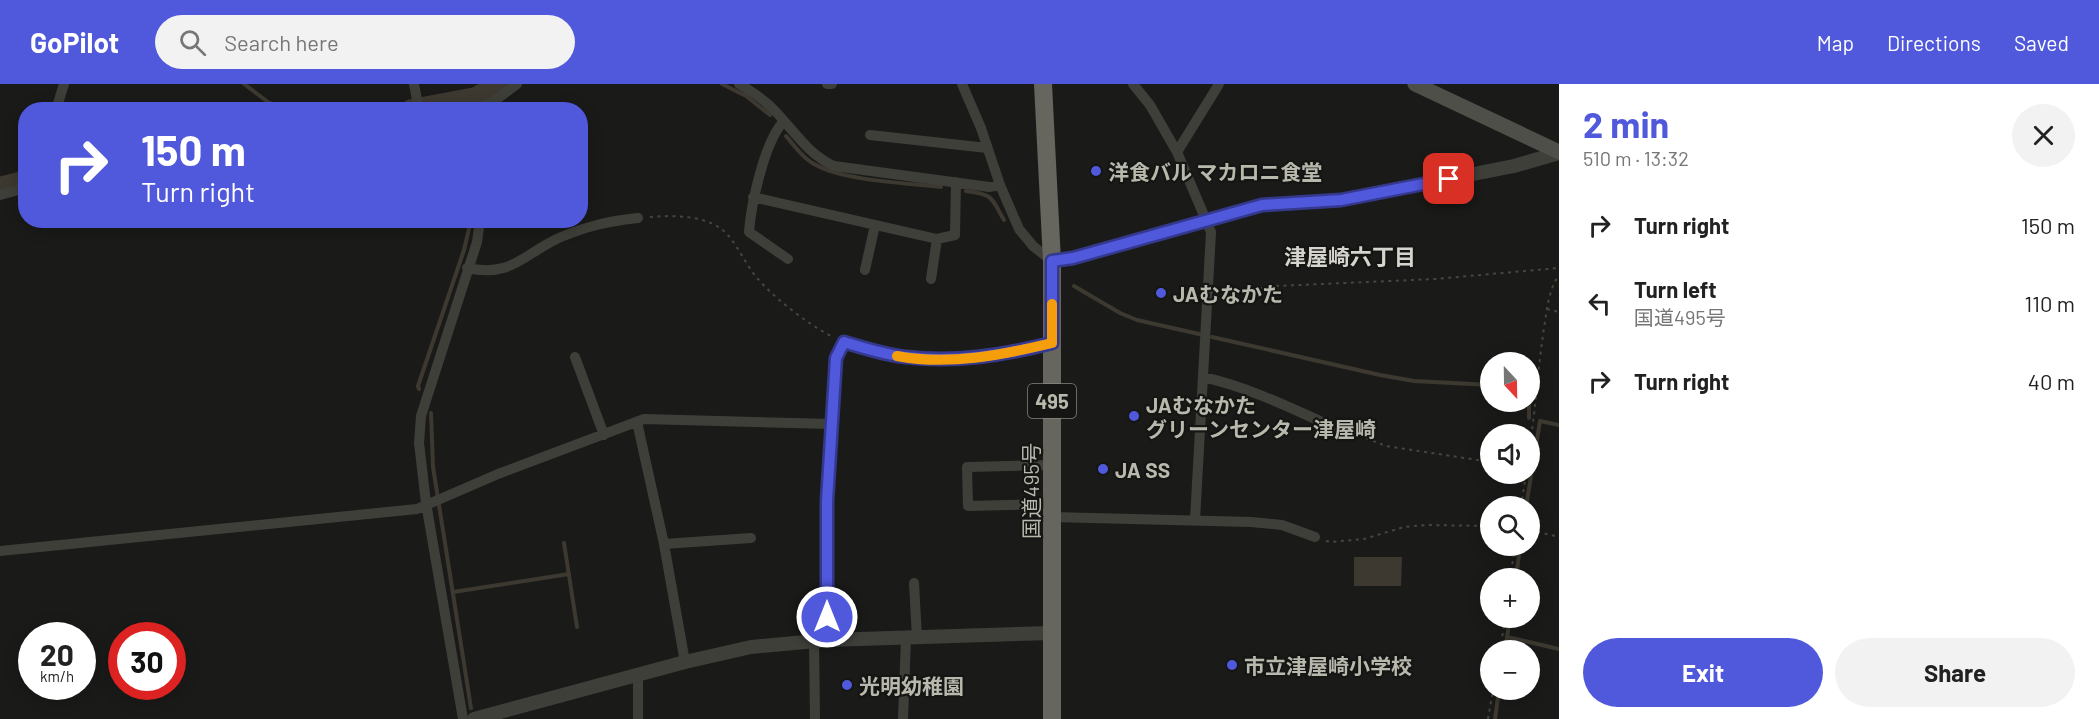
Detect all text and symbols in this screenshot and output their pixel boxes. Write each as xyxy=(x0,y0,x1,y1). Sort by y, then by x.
search box xyxy=(155,15,575,69)
text: GoPilot xyxy=(30,25,119,59)
icon: search xyxy=(176,26,209,59)
text: Search here xyxy=(224,29,339,55)
text: Map xyxy=(1817,30,1854,55)
text: Directions xyxy=(1887,30,1981,55)
text: Saved xyxy=(2014,30,2069,55)
text: 2 min xyxy=(1583,102,1669,145)
button: close xyxy=(2012,104,2075,167)
text: 150 m xyxy=(141,124,246,174)
icon: right xyxy=(42,126,120,204)
text: 510 m · 13:32 xyxy=(1583,146,1689,170)
pin xyxy=(1423,153,1474,204)
place label: 洋食バル マカロニ食堂 xyxy=(1108,159,1322,184)
icon: arrive xyxy=(1432,162,1465,195)
marker: 洋食バル マカロニ食堂 xyxy=(1089,164,1103,178)
text: Turn right xyxy=(141,175,255,207)
icon: right xyxy=(1583,209,1616,242)
text: Turn right xyxy=(1634,212,1729,238)
text: 150 m xyxy=(2021,212,2075,238)
district label: 津屋崎六丁目 xyxy=(1284,243,1416,269)
text: Turn left xyxy=(1634,276,1717,302)
place label: JAむなかた xyxy=(1173,281,1283,306)
marker: JAむなかた xyxy=(1154,286,1168,300)
icon: left xyxy=(1583,287,1616,320)
text: 110 m xyxy=(2025,290,2075,316)
text: 国道495号 xyxy=(1634,305,1726,329)
north arrow xyxy=(1480,352,1540,412)
map controls xyxy=(1480,352,1540,700)
icon: right xyxy=(1583,365,1616,398)
text: Turn right xyxy=(1634,368,1729,394)
text: 40 m xyxy=(2028,368,2075,394)
road number: 495 xyxy=(1028,384,1076,418)
place label: JAむなかた グリーンセンター津屋崎 xyxy=(1146,392,1376,441)
marker: JAむなかた グリーンセンター津屋崎 xyxy=(1127,409,1141,423)
button: sound xyxy=(1480,424,1540,484)
street label: 国道495号 xyxy=(1018,443,1043,539)
place label: JA SS xyxy=(1115,457,1170,482)
marker: JA SS xyxy=(1096,462,1110,476)
button: search xyxy=(1480,496,1540,556)
button: + xyxy=(1480,568,1540,628)
position arrow xyxy=(795,585,859,649)
speed limit sign: 30 xyxy=(108,622,186,700)
text: 20 xyxy=(40,636,74,672)
button: Exit xyxy=(1583,638,1823,707)
button: Share xyxy=(1835,638,2075,707)
button: − xyxy=(1480,640,1540,700)
place label: 市立津屋崎小学校 xyxy=(1244,653,1412,678)
marker: 市立津屋崎小学校 xyxy=(1225,658,1239,672)
text: km/h xyxy=(40,667,74,685)
place label: 光明幼稚園 xyxy=(859,673,964,698)
marker: 光明幼稚園 xyxy=(840,678,854,692)

